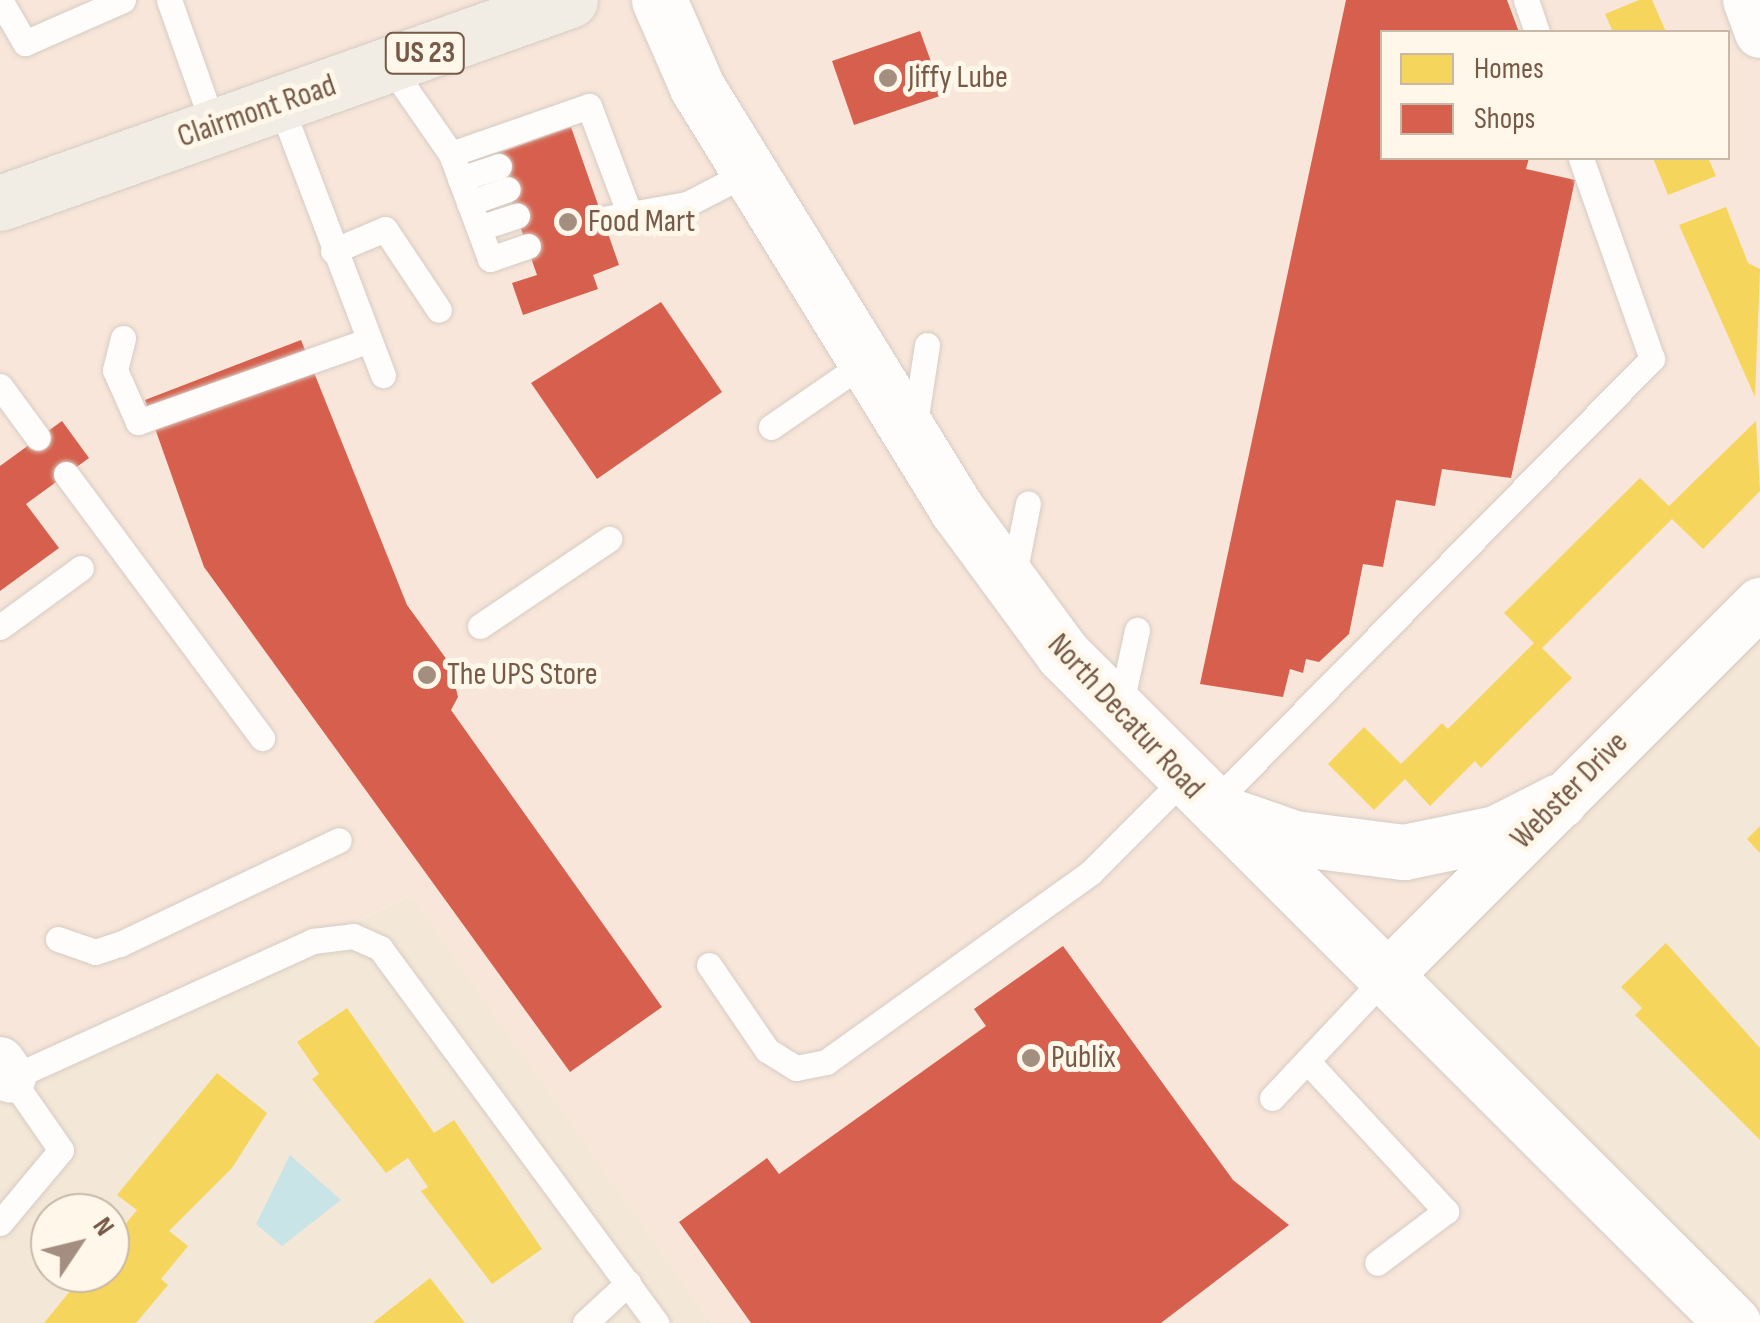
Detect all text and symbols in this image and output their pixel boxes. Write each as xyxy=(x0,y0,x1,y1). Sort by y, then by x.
road number: US 23 xyxy=(382,28,468,78)
legend xyxy=(1380,30,1730,160)
text: Homes xyxy=(1474,51,1544,87)
place label: Jiffy Lube xyxy=(908,59,1008,97)
street label: Clairmont Road xyxy=(173,67,341,157)
marker: Jiffy Lube xyxy=(877,67,899,89)
text: Shops xyxy=(1474,101,1535,137)
place label: Food Mart xyxy=(588,203,695,241)
marker: Food Mart xyxy=(557,211,579,233)
street label: North Decatur Road xyxy=(1039,626,1211,808)
place label: The UPS Store xyxy=(447,656,598,694)
marker: The UPS Store xyxy=(416,664,438,686)
street label: Webster Drive xyxy=(1503,724,1637,858)
place label: Publix xyxy=(1051,1039,1116,1077)
marker: Publix xyxy=(1020,1047,1042,1069)
north arrow xyxy=(30,1193,130,1293)
text: N xyxy=(86,1211,121,1242)

